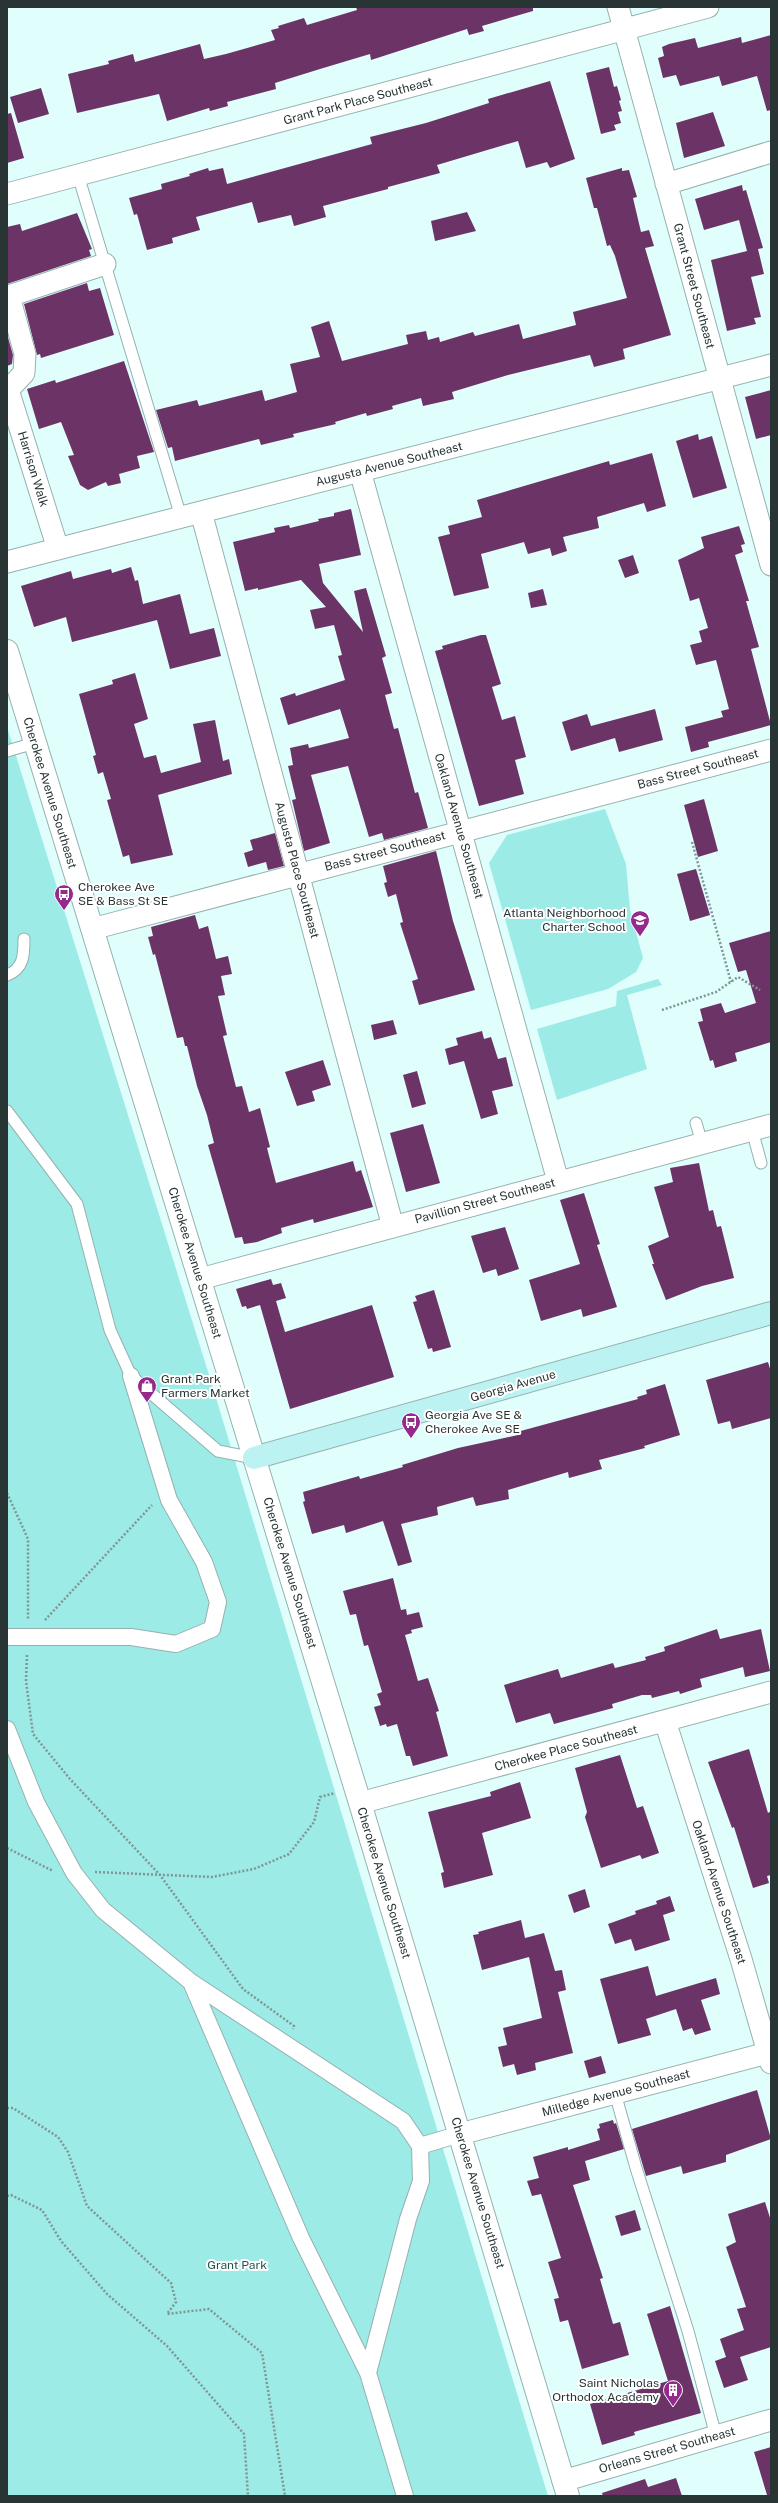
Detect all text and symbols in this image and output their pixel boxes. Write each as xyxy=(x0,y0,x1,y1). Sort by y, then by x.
street label: Grant Park Place Southeast xyxy=(282,74,434,128)
street label: Grant Street Southeast xyxy=(670,222,718,351)
street label: Harrison Walk xyxy=(15,429,51,509)
street label: Augusta Avenue Southeast xyxy=(314,439,464,489)
street label: Cherokee Avenue Southeast xyxy=(20,716,80,871)
street label: Bass Street Southeast xyxy=(636,746,760,792)
street label: Oakland Avenue Southeast xyxy=(432,752,487,901)
street label: Augusta Place Southeast xyxy=(272,800,322,940)
street label: Bass Street Southeast xyxy=(323,828,447,874)
place label: Cherokee Ave SE & Bass St SE xyxy=(78,880,168,908)
bus stop icon: Cherokee Ave SE & Bass St SE xyxy=(53,883,75,911)
place label: Atlanta Neighborhood Charter School xyxy=(503,906,626,934)
school or university icon: Atlanta Neighborhood Charter School xyxy=(629,909,651,937)
street label: Pavillion Street Southeast xyxy=(413,1175,557,1227)
street label: Cherokee Avenue Southeast xyxy=(165,1186,225,1341)
street label: Georgia Avenue xyxy=(469,1367,557,1405)
place label: Grant Park Farmers Market xyxy=(161,1372,250,1400)
shop icon: Grant Park Farmers Market xyxy=(136,1375,158,1403)
place label: Georgia Ave SE & Cherokee Ave SE xyxy=(425,1408,522,1436)
bus stop icon: Georgia Ave SE & Cherokee Ave SE xyxy=(400,1411,422,1439)
street label: Cherokee Avenue Southeast xyxy=(260,1496,320,1651)
street label: Cherokee Place Southeast xyxy=(493,1722,639,1774)
street label: Cherokee Avenue Southeast xyxy=(354,1806,414,1961)
street label: Oakland Avenue Southeast xyxy=(689,1818,749,1966)
street label: Milledge Avenue Southeast xyxy=(540,2066,692,2120)
street label: Cherokee Avenue Southeast xyxy=(448,2116,508,2271)
park label: Grant Park xyxy=(207,2258,267,2272)
place label: Saint Nicholas Orthodox Academy xyxy=(552,2376,660,2404)
building icon: Saint Nicholas Orthodox Academy xyxy=(662,2379,684,2407)
street label: Orleans Street Southeast xyxy=(597,2424,737,2476)

